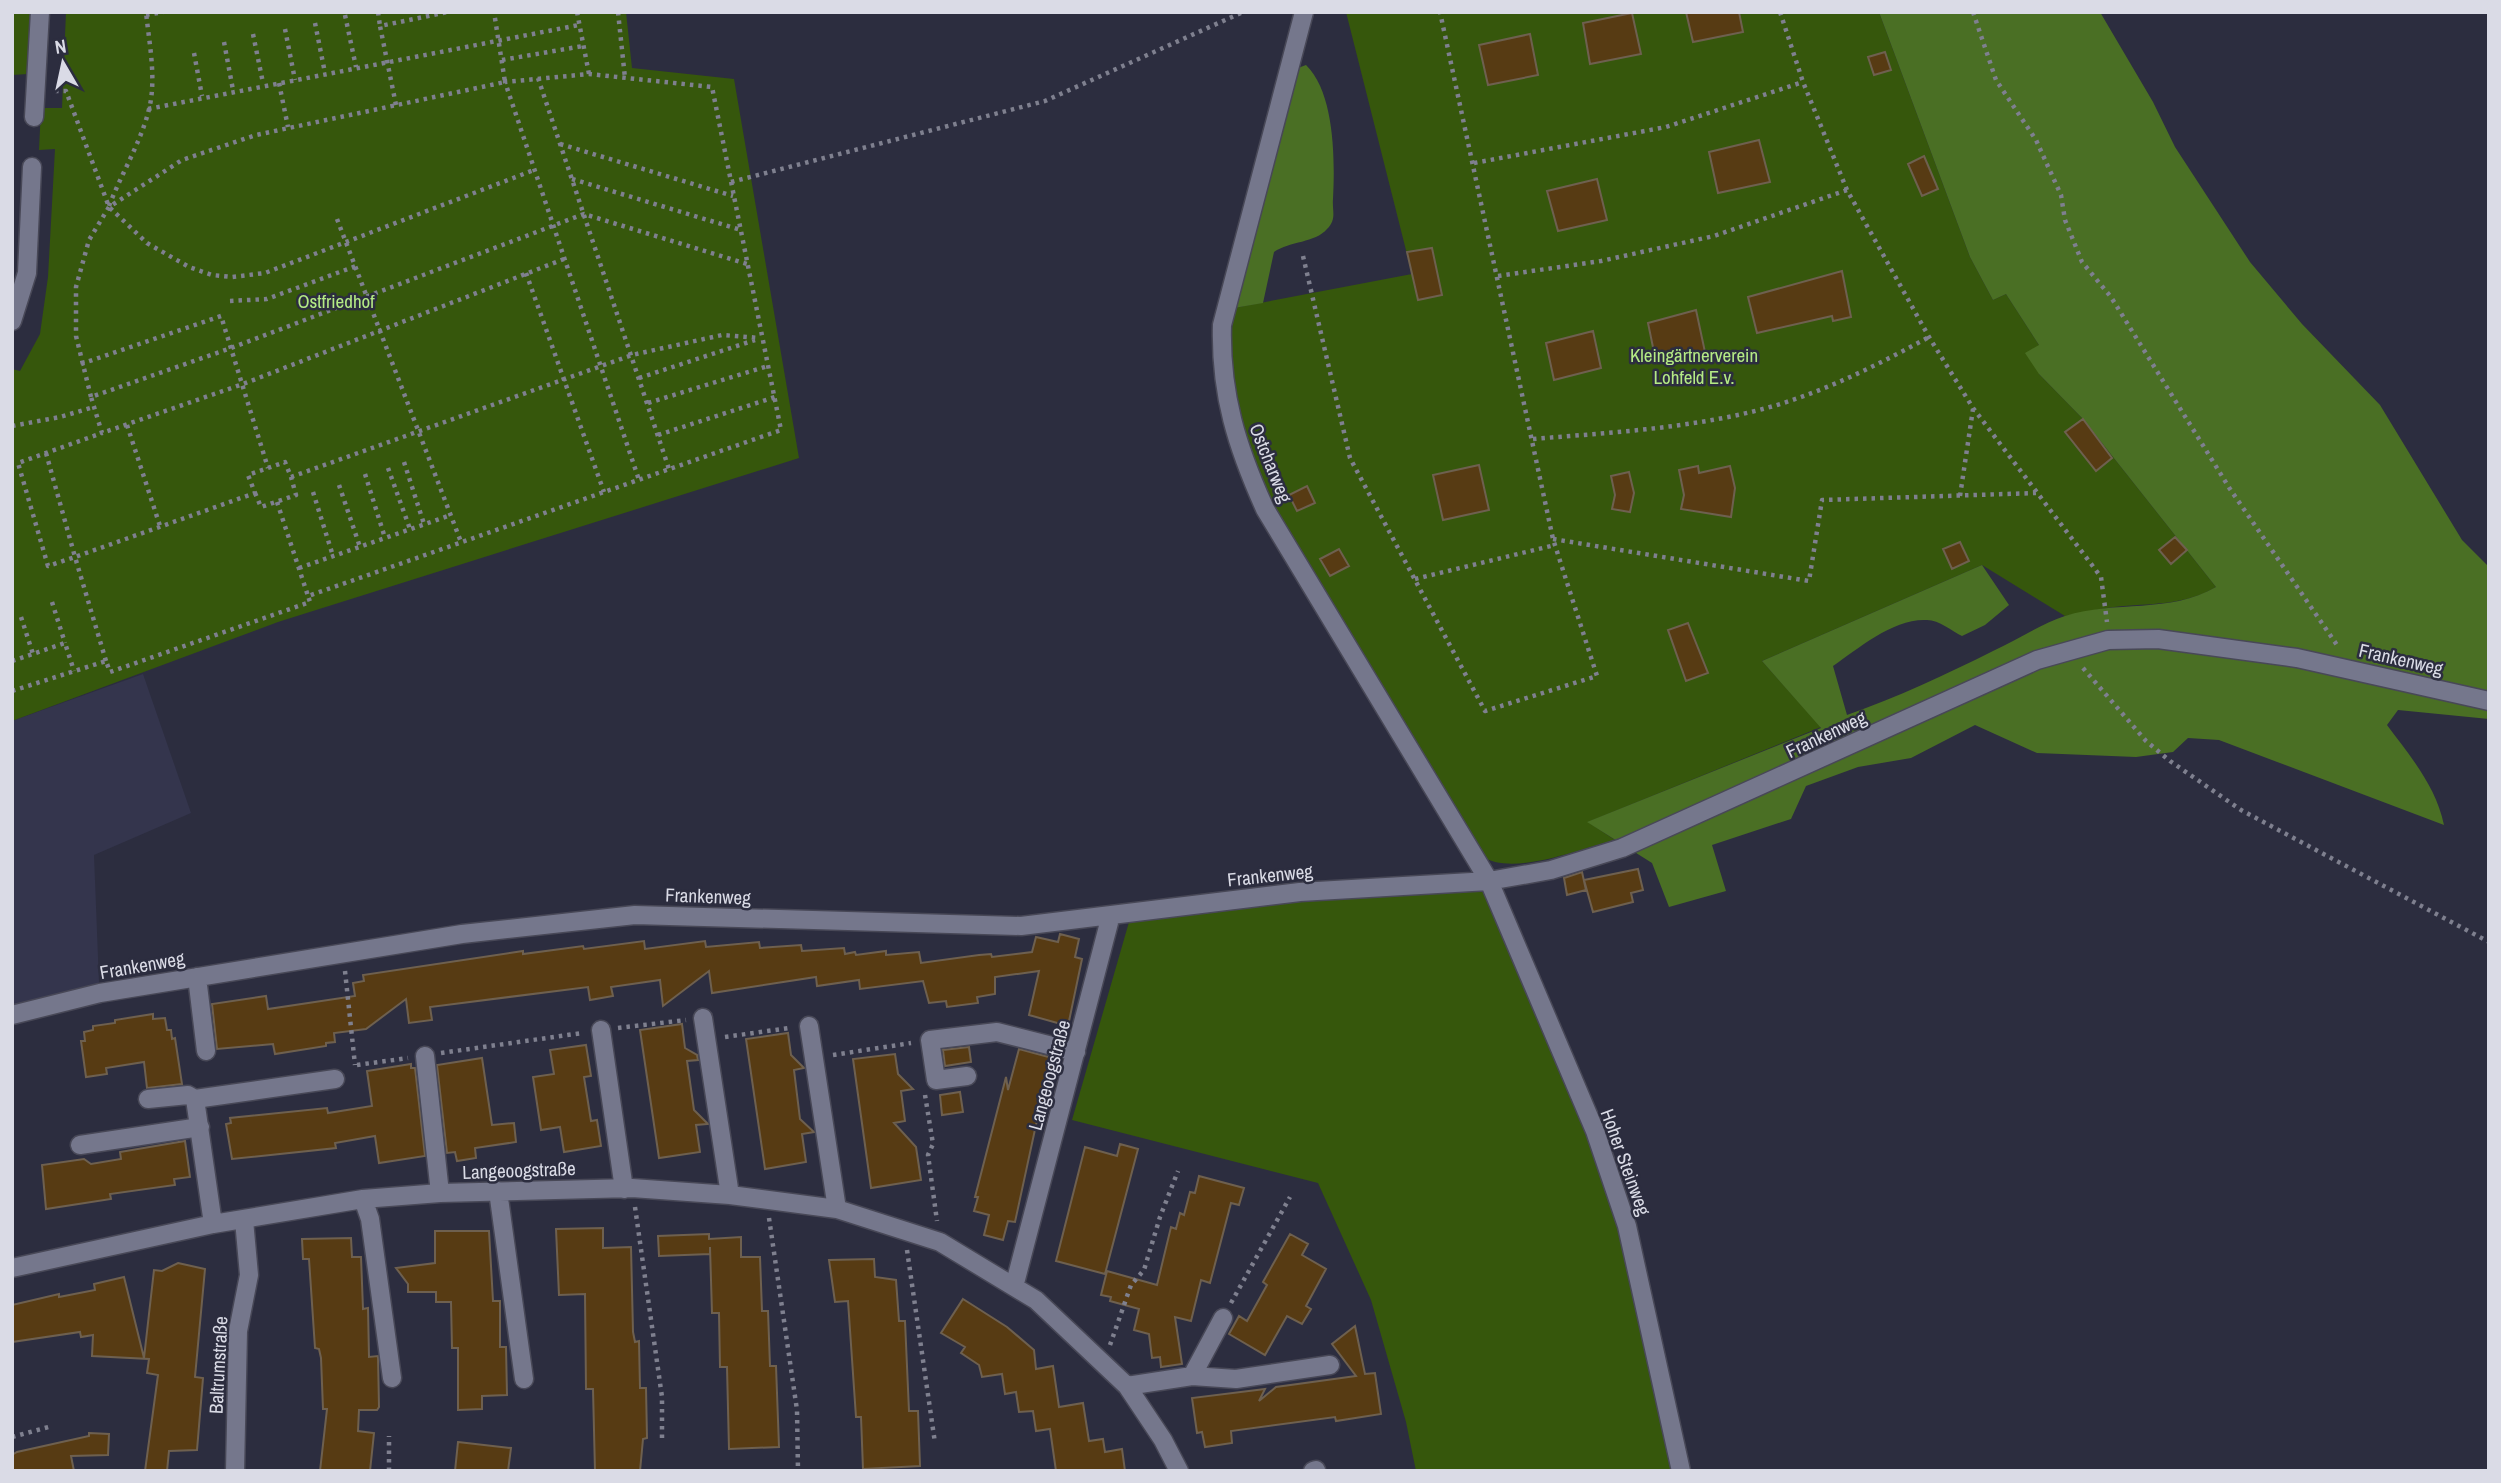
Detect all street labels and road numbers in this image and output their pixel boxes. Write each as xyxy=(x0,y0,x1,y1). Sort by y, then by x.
street label: Ostcharweg xyxy=(1243,420,1299,507)
street label: Frankenweg xyxy=(2356,637,2446,681)
street label: Frankenweg xyxy=(1782,704,1871,764)
street label: Frankenweg xyxy=(1226,858,1314,892)
street label: Frankenweg xyxy=(665,882,752,910)
street label: Frankenweg xyxy=(98,945,187,985)
street label: Langeoogstraße xyxy=(1022,1017,1076,1133)
street label: Hoher Steinweg xyxy=(1595,1105,1657,1219)
street label: Langeoogstraße xyxy=(462,1155,576,1185)
street label: Baltrumstraße xyxy=(202,1315,234,1415)

